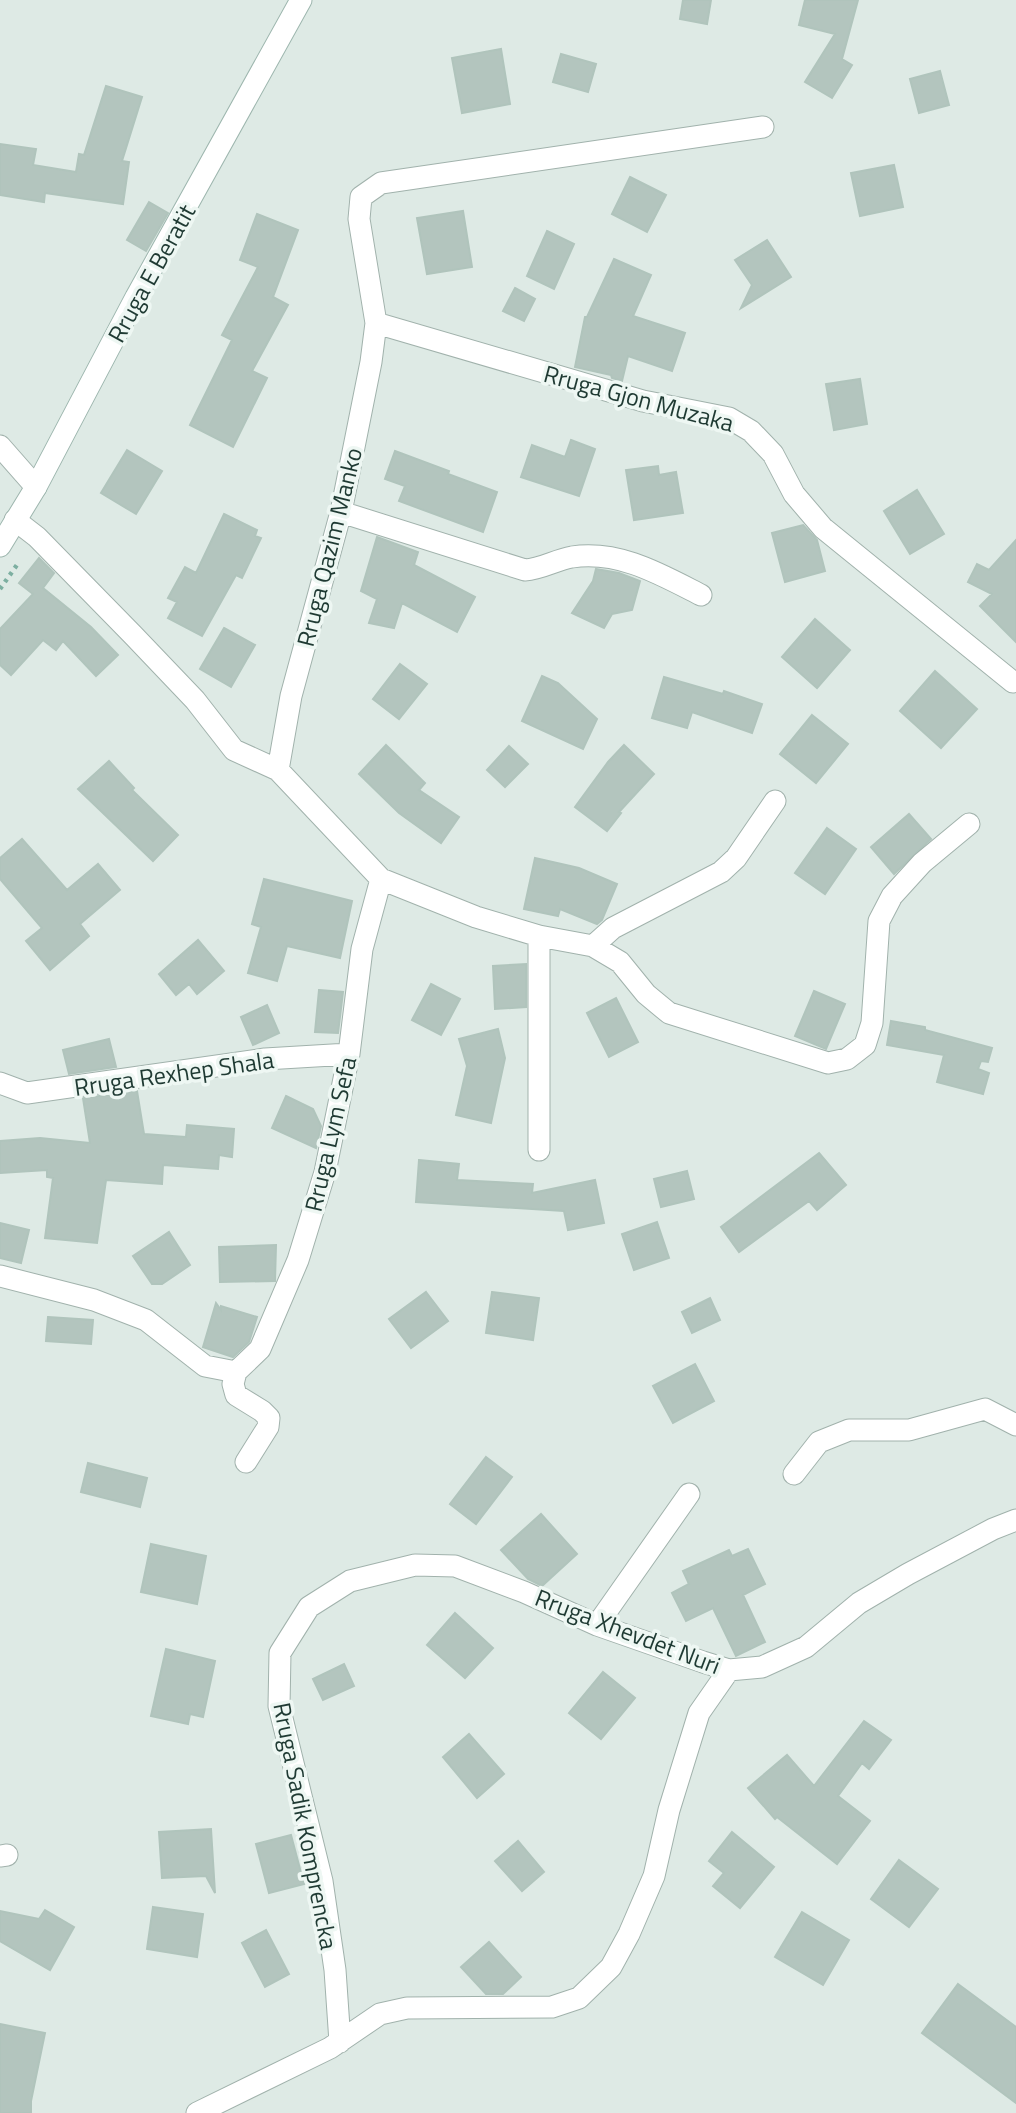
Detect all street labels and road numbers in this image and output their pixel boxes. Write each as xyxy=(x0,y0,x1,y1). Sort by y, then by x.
street label: Rruga E Beratit xyxy=(98,197,204,349)
street label: Rruga Gjon Muzaka xyxy=(540,355,738,441)
street label: Rruga Qazim Manko xyxy=(287,444,371,650)
street label: Rruga Rexhep Shala xyxy=(72,1041,276,1105)
street label: Rruga Lym Sefa xyxy=(295,1053,365,1215)
street label: Rruga Xhevdet Nuri xyxy=(530,1579,726,1683)
street label: Rruga Sadik Komprencka xyxy=(264,1699,348,1953)

